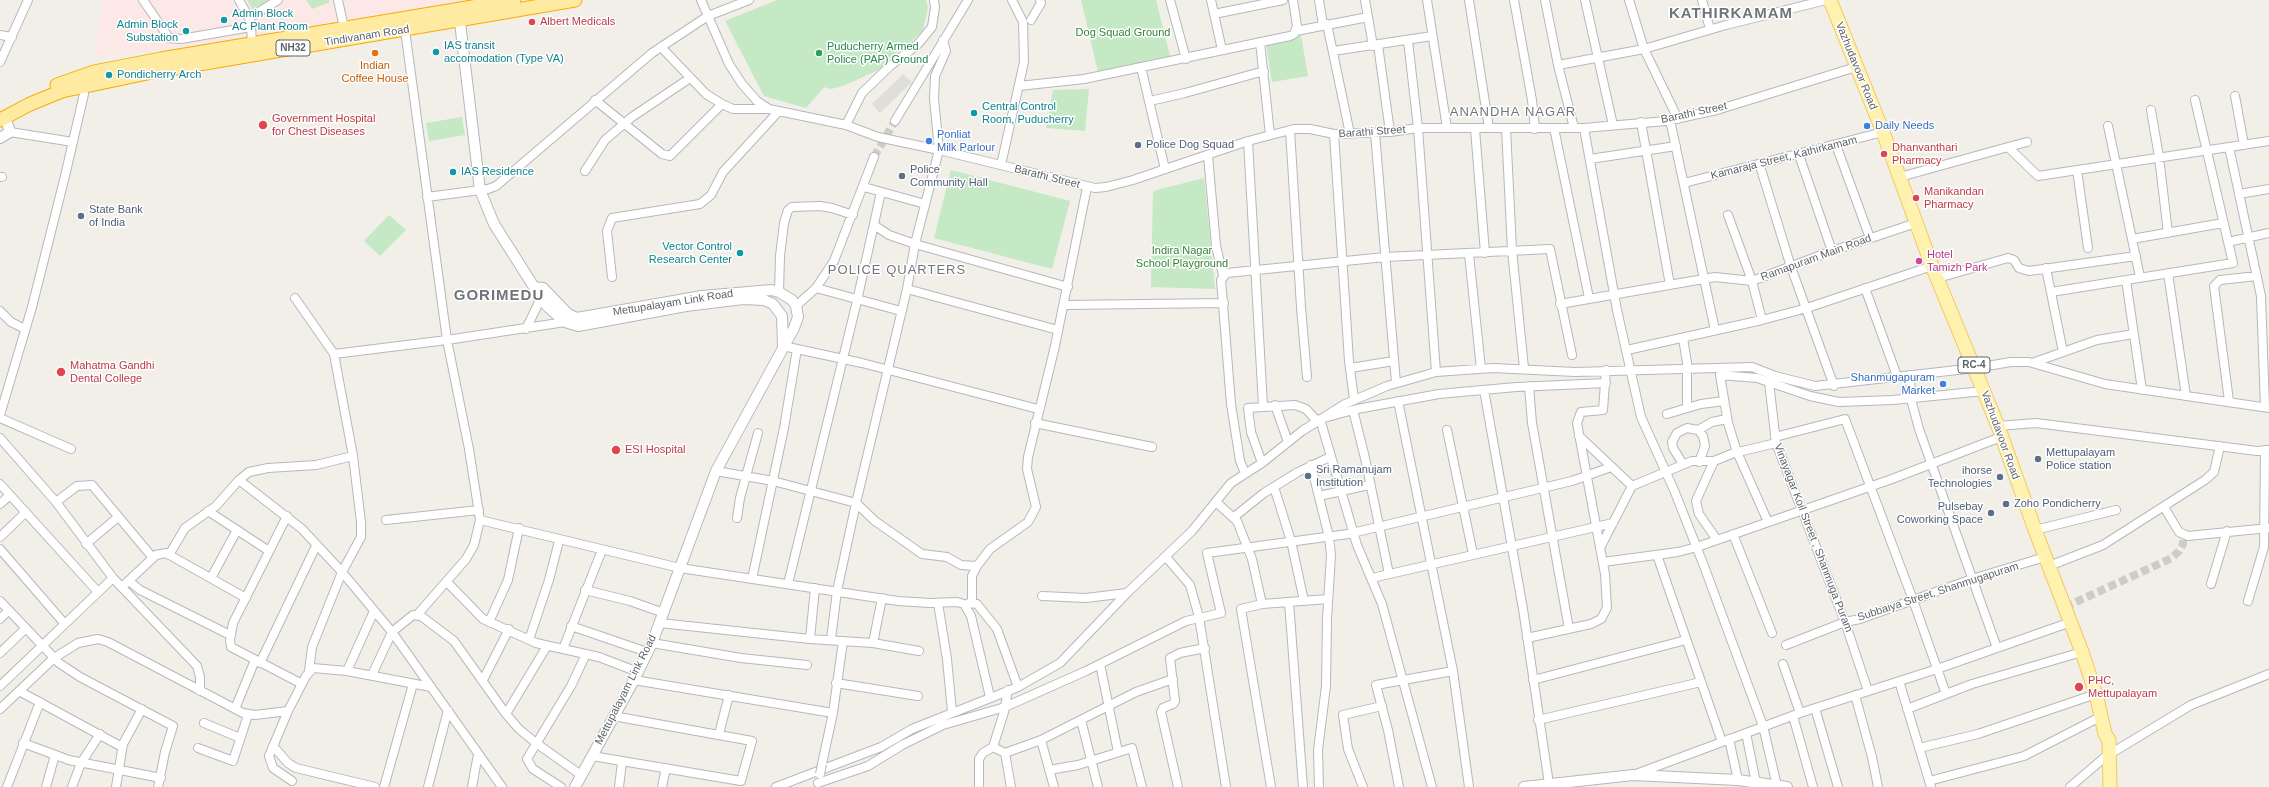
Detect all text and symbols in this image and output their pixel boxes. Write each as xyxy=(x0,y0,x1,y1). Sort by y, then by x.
district label: KATHIRKAMAM xyxy=(1669,5,1793,23)
place label: Admin Block AC Plant Room xyxy=(232,7,308,33)
marker: Admin Block AC Plant Room xyxy=(219,15,229,25)
place label: Albert Medicals xyxy=(540,15,615,29)
marker: Albert Medicals xyxy=(527,17,537,27)
place label: Admin Block Substation xyxy=(117,18,178,44)
street label: Vazhudavoor Road xyxy=(1832,20,1880,112)
street label: Tindivanam Road xyxy=(324,23,410,49)
marker: Admin Block Substation xyxy=(181,26,191,36)
park label: Dog Squad Ground xyxy=(1076,26,1170,40)
place label: IAS transit accomodation (Type VA) xyxy=(444,39,564,65)
road number: NH32 xyxy=(276,40,310,56)
place label: Puducherry Armed Police (PAP) Ground xyxy=(827,40,928,66)
marker: IAS transit accomodation (Type VA) xyxy=(431,47,441,57)
marker: Indian Coffee House xyxy=(370,48,380,58)
marker: Puducherry Armed Police (PAP) Ground xyxy=(814,48,824,58)
place label: Indian Coffee House xyxy=(341,59,409,85)
place label: Pondicherry Arch xyxy=(117,68,201,82)
marker: Pondicherry Arch xyxy=(104,70,114,80)
place label: Central Control Room, Puducherry xyxy=(982,100,1074,126)
street label: Barathi Street xyxy=(1660,100,1728,126)
district label: ANANDHA NAGAR xyxy=(1450,104,1576,120)
marker: Central Control Room, Puducherry xyxy=(969,108,979,118)
place label: Government Hospital for Chest Diseases xyxy=(272,112,375,138)
marker: Government Hospital for Chest Diseases xyxy=(257,119,269,131)
place label: Daily Needs xyxy=(1875,119,1934,133)
marker: Daily Needs xyxy=(1862,121,1872,131)
street label: Barathi Street xyxy=(1338,123,1406,141)
place label: Ponliat Milk Parlour xyxy=(937,128,995,154)
street label: Kamaraja Street, Kathirkamam xyxy=(1709,133,1859,183)
marker: Ponliat Milk Parlour xyxy=(924,136,934,146)
place label: Police Dog Squad xyxy=(1146,138,1234,152)
marker: Police Dog Squad xyxy=(1133,140,1143,150)
place label: Dhanvanthari Pharmacy xyxy=(1892,141,1957,167)
marker: Dhanvanthari Pharmacy xyxy=(1879,149,1889,159)
street label: Barathi Street xyxy=(1013,162,1081,192)
place label: Police Community Hall xyxy=(910,163,988,189)
place label: IAS Residence xyxy=(461,165,534,179)
marker: IAS Residence xyxy=(448,167,458,177)
marker: Police Community Hall xyxy=(897,171,907,181)
place label: Manikandan Pharmacy xyxy=(1924,185,1984,211)
marker: Manikandan Pharmacy xyxy=(1911,193,1921,203)
place label: State Bank of India xyxy=(89,203,143,229)
marker: State Bank of India xyxy=(76,211,86,221)
street label: Ramapuram Main Road xyxy=(1759,232,1873,284)
place label: Vector Control Research Center xyxy=(649,240,732,266)
park label: Indira Nagar School Playground xyxy=(1136,244,1228,270)
marker: Vector Control Research Center xyxy=(735,248,745,258)
place label: Hotel Tamizh Park xyxy=(1927,248,1988,274)
marker: Hotel Tamizh Park xyxy=(1914,256,1924,266)
district label: POLICE QUARTERS xyxy=(828,262,966,278)
district label: GORIMEDU xyxy=(454,287,544,305)
street label: Mettupalayam Link Road xyxy=(612,287,734,319)
road number: RC-4 xyxy=(1958,357,1990,373)
place label: Mahatma Gandhi Dental College xyxy=(70,359,154,385)
marker: Mahatma Gandhi Dental College xyxy=(55,366,67,378)
place label: Shanmugapuram Market xyxy=(1851,371,1935,397)
marker: Shanmugapuram Market xyxy=(1938,379,1948,389)
street label: Vazhudavoor Road xyxy=(1978,389,2022,481)
street label: Vinayagar Koil Street , Shanmuga Puram xyxy=(1771,442,1855,634)
place label: ESI Hospital xyxy=(625,443,686,457)
marker: ESI Hospital xyxy=(610,444,622,456)
place label: Mettupalayam Police station xyxy=(2046,446,2115,472)
marker: Mettupalayam Police station xyxy=(2033,454,2043,464)
place label: Sri Ramanujam Institution xyxy=(1316,463,1392,489)
place label: ihorse Technologies xyxy=(1928,464,1992,490)
marker: Sri Ramanujam Institution xyxy=(1303,471,1313,481)
marker: ihorse Technologies xyxy=(1995,472,2005,482)
place label: Zoho Pondicherry xyxy=(2014,497,2101,511)
marker: Zoho Pondicherry xyxy=(2001,499,2011,509)
place label: Pulsebay Coworking Space xyxy=(1897,500,1983,526)
marker: Pulsebay Coworking Space xyxy=(1986,508,1996,518)
street label: Subbaiya Street, Shanmugapuram xyxy=(1856,560,2020,624)
street label: Mettupalayam Link Road xyxy=(592,633,660,747)
place label: PHC, Mettupalayam xyxy=(2088,674,2157,700)
marker: PHC, Mettupalayam xyxy=(2073,681,2085,693)

